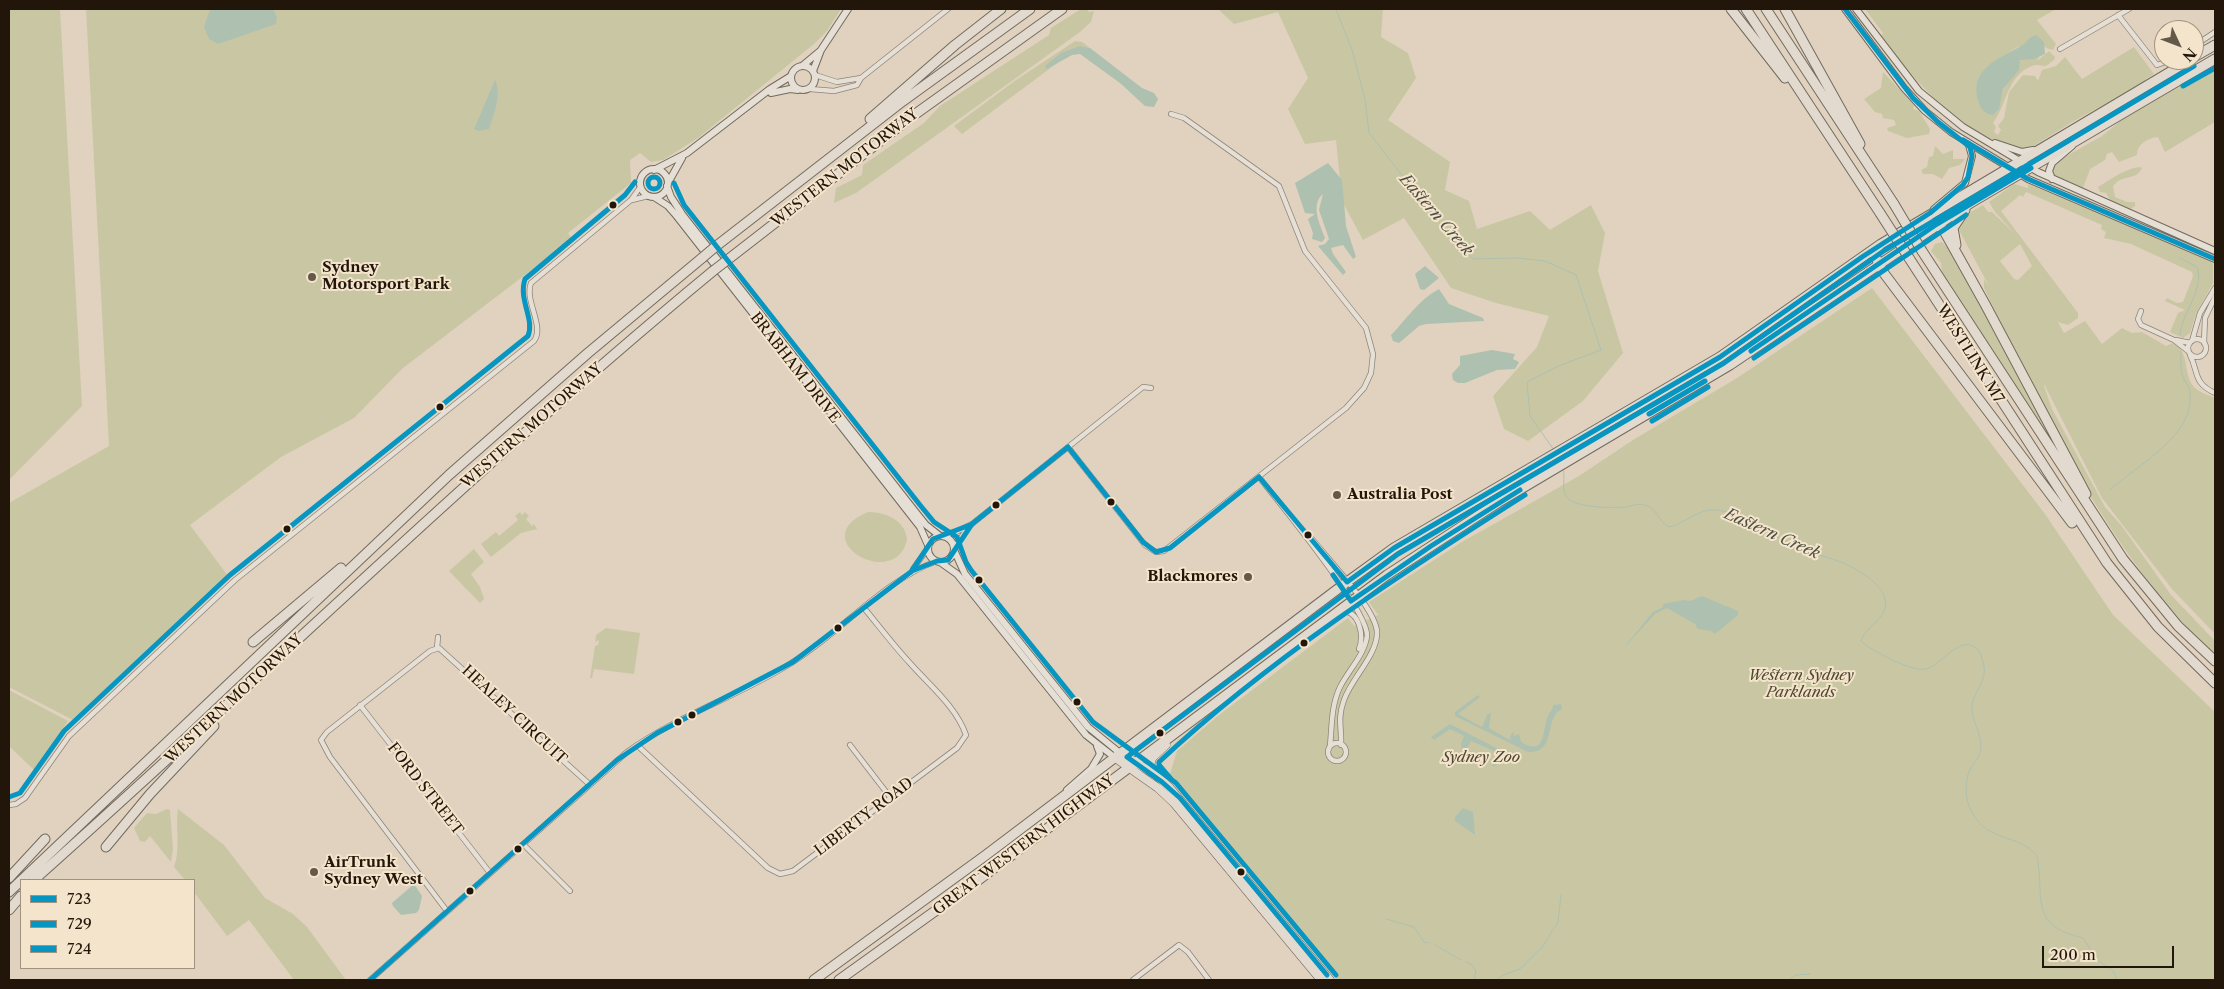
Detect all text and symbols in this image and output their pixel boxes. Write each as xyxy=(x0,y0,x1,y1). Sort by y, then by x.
north arrow xyxy=(2154,20,2204,70)
text: N xyxy=(2179,44,2200,65)
street label: WESTERN MOTORWAY xyxy=(768,105,922,231)
water label: Eastern Creek xyxy=(1395,170,1477,260)
unlabelled marker xyxy=(608,200,618,210)
place label: Sydney Motorsport Park xyxy=(322,259,450,294)
marker: Sydney Motorsport Park xyxy=(306,271,318,283)
street label: WESTLINK M7 xyxy=(1932,301,2008,407)
street label: BRABHAM DRIVE xyxy=(746,309,844,427)
street label: WESTERN MOTORWAY xyxy=(457,360,607,492)
unlabelled marker xyxy=(435,402,445,412)
place label: Australia Post xyxy=(1347,486,1453,504)
marker: Australia Post xyxy=(1331,489,1343,501)
unlabelled marker xyxy=(1106,497,1116,507)
unlabelled marker xyxy=(991,500,1001,510)
water label: Eastern Creek xyxy=(1721,504,1823,564)
unlabelled marker xyxy=(282,524,292,534)
unlabelled marker xyxy=(1303,530,1313,540)
place label: Blackmores xyxy=(1147,568,1238,586)
marker: Blackmores xyxy=(1242,571,1254,583)
unlabelled marker xyxy=(974,575,984,585)
unlabelled marker xyxy=(833,623,843,633)
street label: WESTERN MOTORWAY xyxy=(161,630,307,768)
unlabelled marker xyxy=(1299,638,1309,648)
street label: HEALEY CIRCUIT xyxy=(458,662,570,768)
park label: Western Sydney Parklands xyxy=(1748,667,1854,702)
unlabelled marker xyxy=(1072,697,1082,707)
unlabelled marker xyxy=(687,710,697,720)
unlabelled marker xyxy=(673,717,683,727)
unlabelled marker xyxy=(1155,728,1165,738)
street label: FORD STREET xyxy=(383,739,467,839)
park label: Sydney Zoo xyxy=(1442,749,1520,767)
street label: GREAT WESTERN HIGHWAY xyxy=(930,771,1118,919)
street label: LIBERTY ROAD xyxy=(811,774,917,860)
unlabelled marker xyxy=(513,844,523,854)
place label: AirTrunk Sydney West xyxy=(324,854,423,889)
marker: AirTrunk Sydney West xyxy=(308,866,320,878)
unlabelled marker xyxy=(1236,867,1246,877)
legend xyxy=(20,879,195,969)
unlabelled marker xyxy=(465,886,475,896)
text: 723 xyxy=(67,889,91,908)
text: 729 xyxy=(67,914,92,933)
scale bar xyxy=(2044,936,2176,968)
text: 724 xyxy=(67,939,92,958)
text: 200 m xyxy=(2050,945,2096,964)

